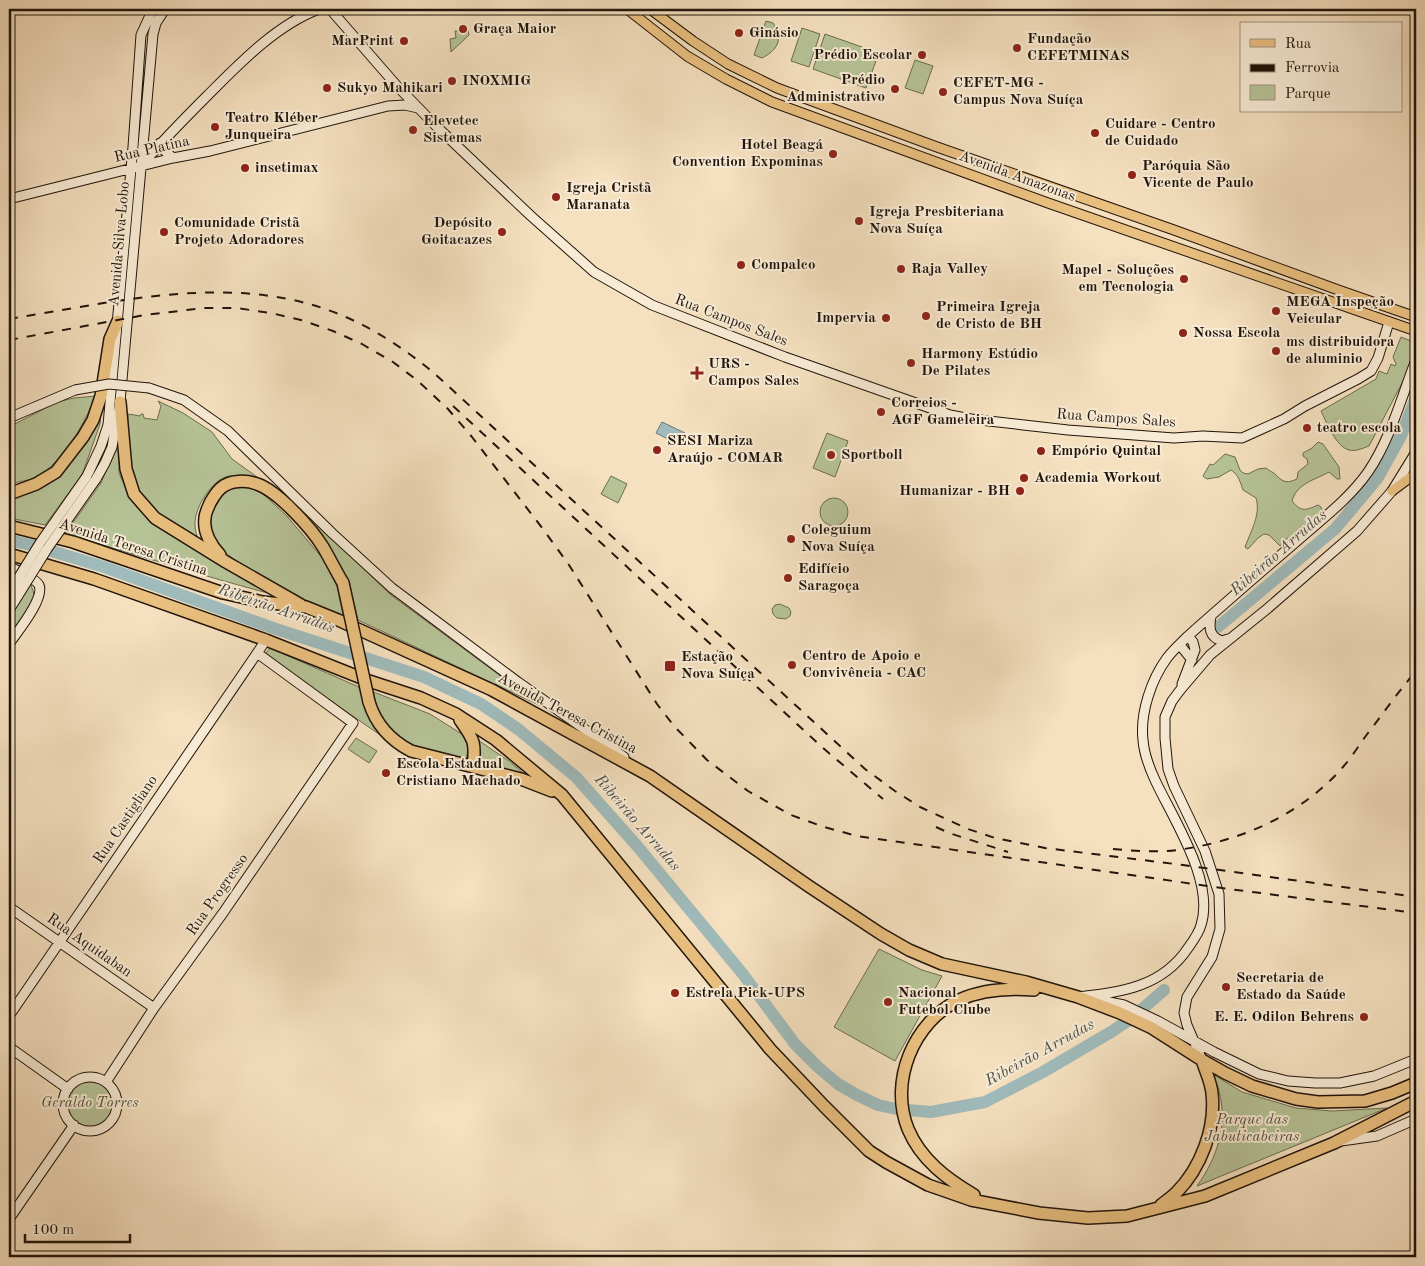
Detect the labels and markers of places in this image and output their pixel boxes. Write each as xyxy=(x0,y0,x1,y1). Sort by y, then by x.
place label: Graça Maior xyxy=(473,22,557,37)
marker: Graça Maior xyxy=(457,23,469,35)
place label: Ginásio xyxy=(749,26,799,41)
marker: Ginásio xyxy=(733,27,745,39)
place label: Fundação CEFETMINAS xyxy=(1027,32,1130,64)
place label: MarPrint xyxy=(331,34,395,49)
marker: MarPrint xyxy=(398,35,410,47)
marker: Fundação CEFETMINAS xyxy=(1011,42,1023,54)
place label: Prédio Escolar xyxy=(813,48,912,63)
marker: Prédio Escolar xyxy=(916,49,928,61)
place label: Prédio Administrativo xyxy=(786,73,885,105)
place label: INOXMIG xyxy=(462,74,531,89)
marker: INOXMIG xyxy=(446,75,458,87)
place label: CEFET-MG - Campus Nova Suíça xyxy=(953,76,1084,108)
place label: Sukyo Mahikari xyxy=(337,81,443,96)
marker: Sukyo Mahikari xyxy=(321,82,333,94)
marker: Prédio Administrativo xyxy=(889,83,901,95)
marker: CEFET-MG - Campus Nova Suíça xyxy=(937,86,949,98)
place label: Teatro Kléber Junqueira xyxy=(225,111,318,143)
place label: Elevetec Sistemas xyxy=(423,114,482,146)
place label: Cuidare - Centro de Cuidado xyxy=(1105,117,1216,149)
marker: Teatro Kléber Junqueira xyxy=(209,121,221,133)
marker: Elevetec Sistemas xyxy=(407,124,419,136)
marker: Cuidare - Centro de Cuidado xyxy=(1089,127,1101,139)
place label: Hotel Beagá Convention Expominas xyxy=(672,138,823,170)
marker: Hotel Beagá Convention Expominas xyxy=(827,148,839,160)
place label: Paróquia São Vicente de Paulo xyxy=(1142,159,1254,191)
place label: insetimax xyxy=(255,161,319,176)
marker: insetimax xyxy=(239,162,251,174)
marker: Paróquia São Vicente de Paulo xyxy=(1126,169,1138,181)
place label: Igreja Cristã Maranata xyxy=(566,181,652,213)
marker: Igreja Cristã Maranata xyxy=(550,191,562,203)
place label: Igreja Presbiteriana Nova Suíça xyxy=(869,205,1005,237)
marker: Igreja Presbiteriana Nova Suíça xyxy=(853,215,865,227)
place label: Comunidade Cristã Projeto Adoradores xyxy=(174,216,304,248)
place label: Depósito Goitacazes xyxy=(421,216,492,248)
marker: Comunidade Cristã Projeto Adoradores xyxy=(158,226,170,238)
marker: Depósito Goitacazes xyxy=(496,226,508,238)
place label: Compalco xyxy=(751,258,815,273)
marker: Compalco xyxy=(735,259,747,271)
place label: Raja Valley xyxy=(911,262,988,277)
marker: Raja Valley xyxy=(895,263,907,275)
place label: Mapel - Soluções em Tecnologia xyxy=(1061,263,1174,295)
marker: Mapel - Soluções em Tecnologia xyxy=(1178,273,1190,285)
place label: MEGA Inspeção Veicular xyxy=(1286,295,1394,327)
place label: Primeira Igreja de Cristo de BH xyxy=(936,300,1042,332)
marker: MEGA Inspeção Veicular xyxy=(1270,305,1282,317)
marker: Primeira Igreja de Cristo de BH xyxy=(920,310,932,322)
place label: Impervia xyxy=(816,311,876,326)
marker: Impervia xyxy=(880,312,892,324)
place label: Nossa Escola xyxy=(1193,326,1281,341)
marker: Nossa Escola xyxy=(1177,327,1189,339)
place label: ms distribuidora de aluminio xyxy=(1286,335,1395,367)
marker: ms distribuidora de aluminio xyxy=(1270,345,1282,357)
place label: Harmony Estúdio De Pilates xyxy=(921,347,1038,379)
place label: URS - Campos Sales xyxy=(708,357,799,389)
marker: Harmony Estúdio De Pilates xyxy=(905,357,917,369)
marker: URS - Campos Sales xyxy=(690,366,704,380)
place label: Correios - AGF Gameleira xyxy=(891,396,995,428)
marker: Correios - AGF Gameleira xyxy=(875,406,887,418)
place label: teatro escola xyxy=(1317,421,1402,436)
marker: teatro escola xyxy=(1301,422,1313,434)
place label: SESI Mariza Araújo - COMAR xyxy=(667,434,783,466)
marker: SESI Mariza Araújo - COMAR xyxy=(651,444,663,456)
place label: Empório Quintal xyxy=(1051,444,1162,459)
marker: Empório Quintal xyxy=(1035,445,1047,457)
place label: Sportboll xyxy=(841,448,903,463)
marker: Sportboll xyxy=(825,449,837,461)
place label: Academia Workout xyxy=(1034,471,1162,486)
marker: Academia Workout xyxy=(1018,472,1030,484)
place label: Humanizar - BH xyxy=(899,484,1010,499)
marker: Humanizar - BH xyxy=(1014,485,1026,497)
place label: Coleguium Nova Suíça xyxy=(801,523,875,555)
marker: Coleguium Nova Suíça xyxy=(785,533,797,545)
place label: Edifício Saragoça xyxy=(798,562,860,594)
marker: Edifício Saragoça xyxy=(782,572,794,584)
place label: Centro de Apoio e Convivência - CAC xyxy=(802,649,926,681)
place label: Estação Nova Suíça xyxy=(681,650,755,682)
marker: Estação Nova Suíça xyxy=(663,659,677,673)
marker: Centro de Apoio e Convivência - CAC xyxy=(786,659,798,671)
place label: Escola Estadual Cristiano Machado xyxy=(396,757,521,789)
marker: Escola Estadual Cristiano Machado xyxy=(380,767,392,779)
place label: Secretaria de Estado da Saúde xyxy=(1236,971,1346,1003)
marker: Secretaria de Estado da Saúde xyxy=(1220,981,1232,993)
place label: Estrela Pick-UPS xyxy=(685,986,805,1001)
place label: Nacional Futebol Clube xyxy=(898,986,991,1018)
marker: Estrela Pick-UPS xyxy=(669,987,681,999)
marker: Nacional Futebol Clube xyxy=(882,996,894,1008)
place label: E. E. Odilon Behrens xyxy=(1214,1010,1354,1025)
marker: E. E. Odilon Behrens xyxy=(1358,1011,1370,1023)

